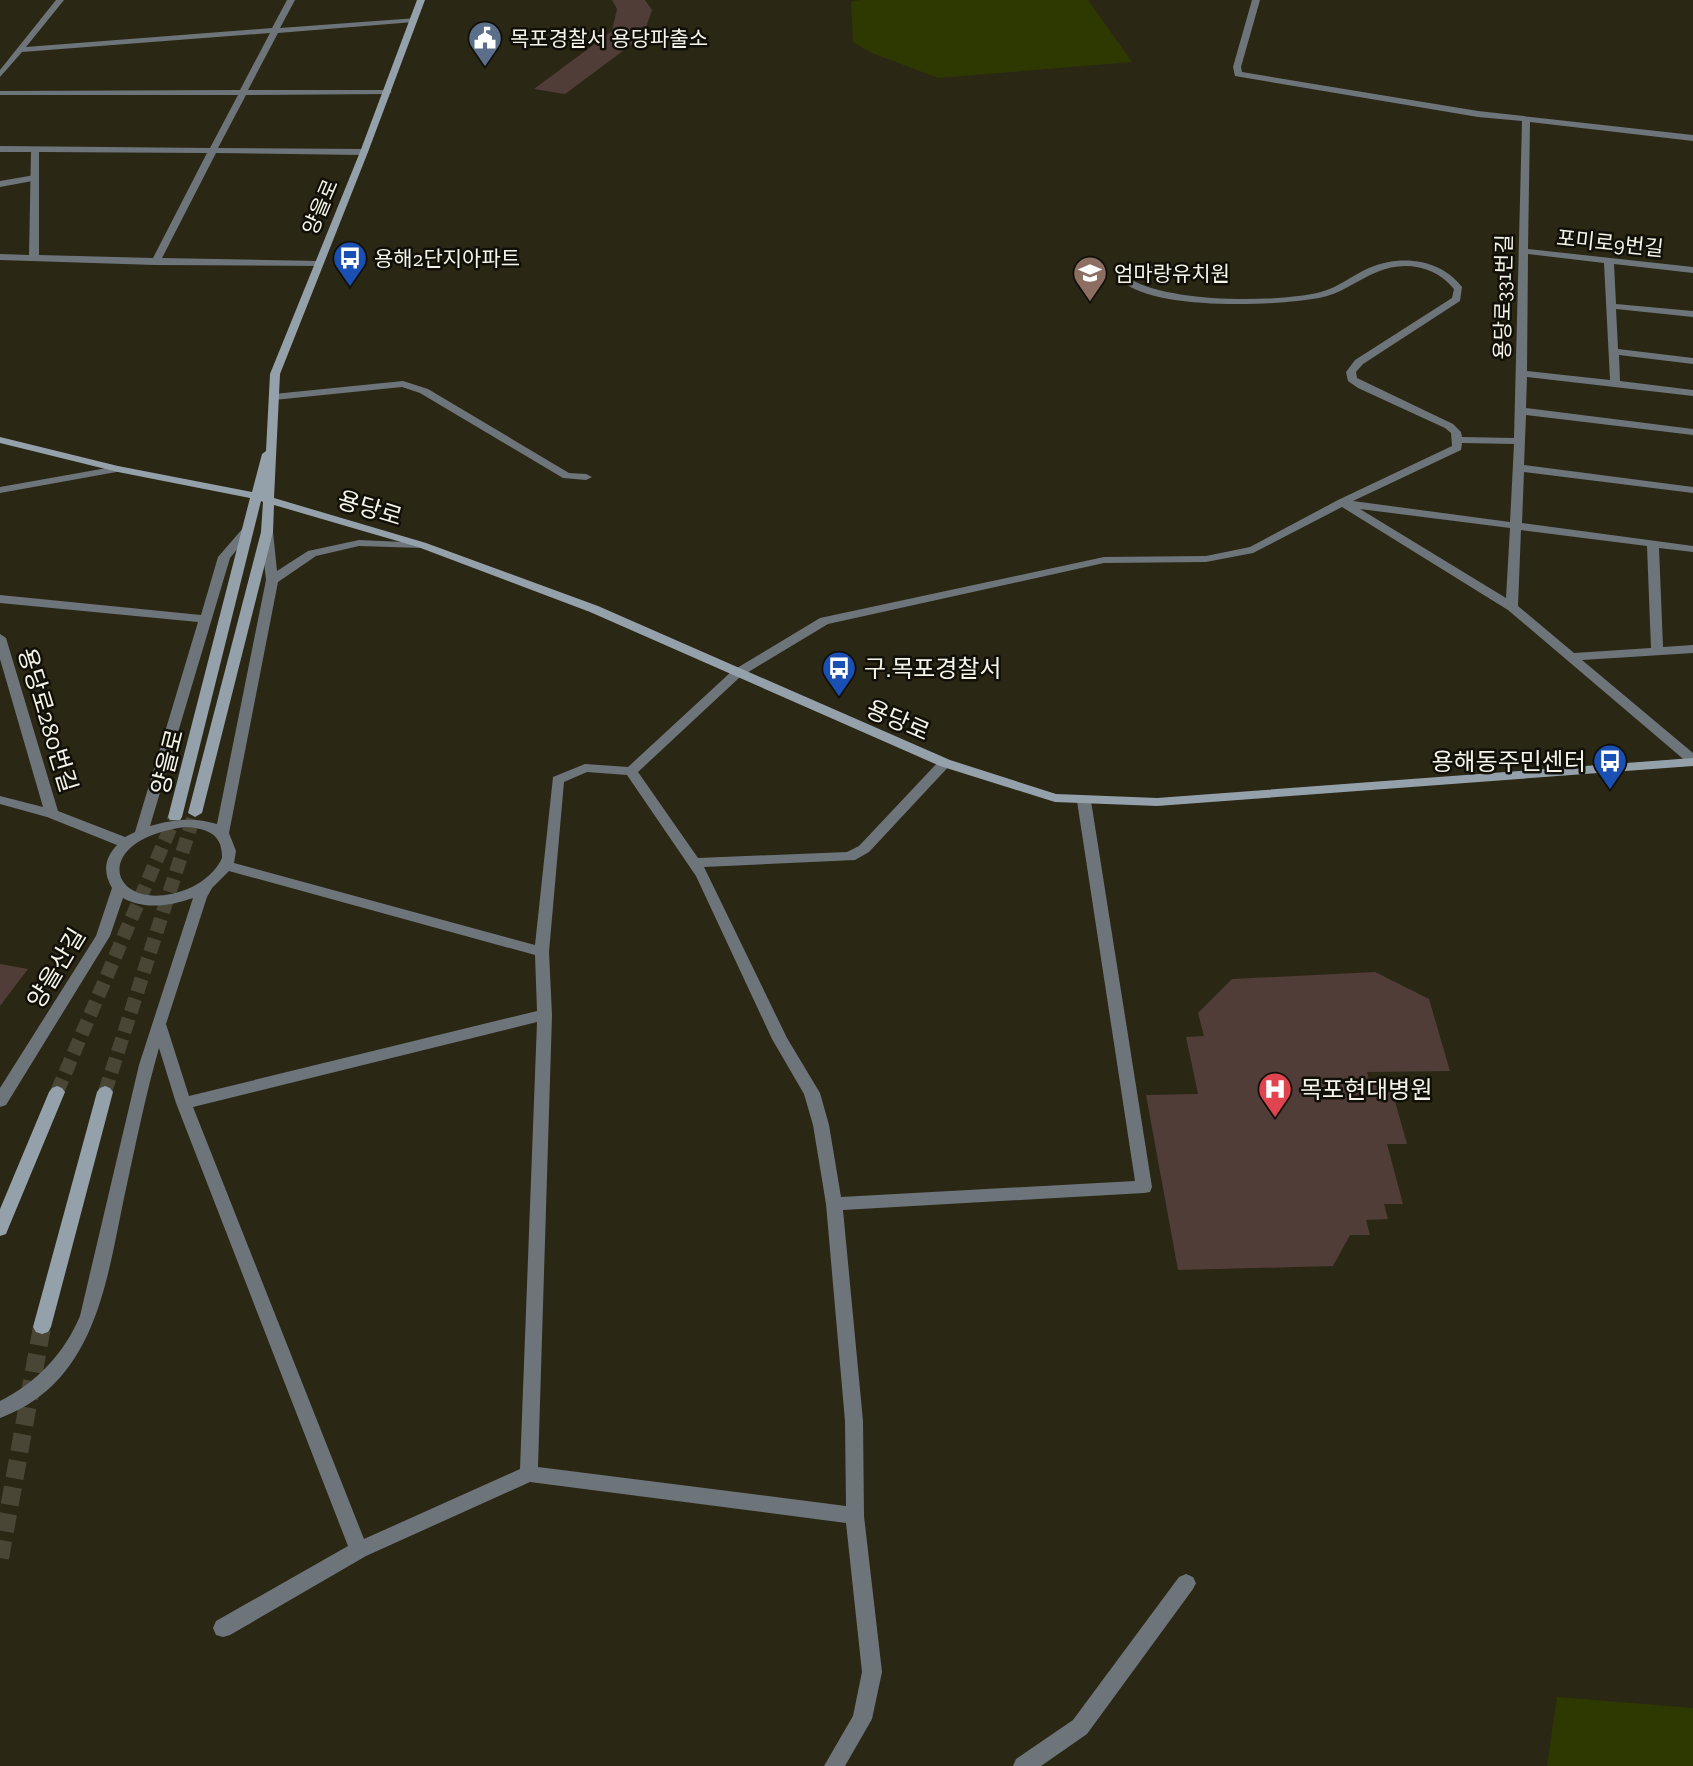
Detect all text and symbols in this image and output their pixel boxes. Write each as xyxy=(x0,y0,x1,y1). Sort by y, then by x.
public building icon: 목포경찰서 용당파출소 xyxy=(466,19,504,68)
place label: 목포경찰서 용당파출소 xyxy=(510,26,708,51)
street label: 양을로 xyxy=(297,175,343,239)
street label: 포미로9번길 xyxy=(1555,225,1665,261)
street label: 용당로331번길 xyxy=(1489,234,1517,360)
bus stop icon: 용해2단지아파트 xyxy=(331,239,369,288)
place label: 용해2단지아파트 xyxy=(374,246,520,271)
school or university icon: 엄마랑유치원 xyxy=(1071,254,1109,303)
place label: 엄마랑유치원 xyxy=(1114,261,1230,286)
street label: 용당로 xyxy=(334,484,406,532)
street label: 용당로280번길 xyxy=(12,644,84,796)
bus stop icon: 구.목포경찰서 xyxy=(820,649,858,698)
place label: 구.목포경찰서 xyxy=(864,654,1002,683)
street label: 용당로 xyxy=(862,694,934,746)
street label: 양을로 xyxy=(145,726,189,798)
bus stop icon: 용해동주민센터 xyxy=(1591,742,1629,791)
place label: 용해동주민센터 xyxy=(1431,747,1586,776)
street label: 양을산길 xyxy=(21,923,91,1013)
hospital icon: 목포현대병원 xyxy=(1256,1070,1294,1119)
place label: 목포현대병원 xyxy=(1300,1075,1432,1104)

